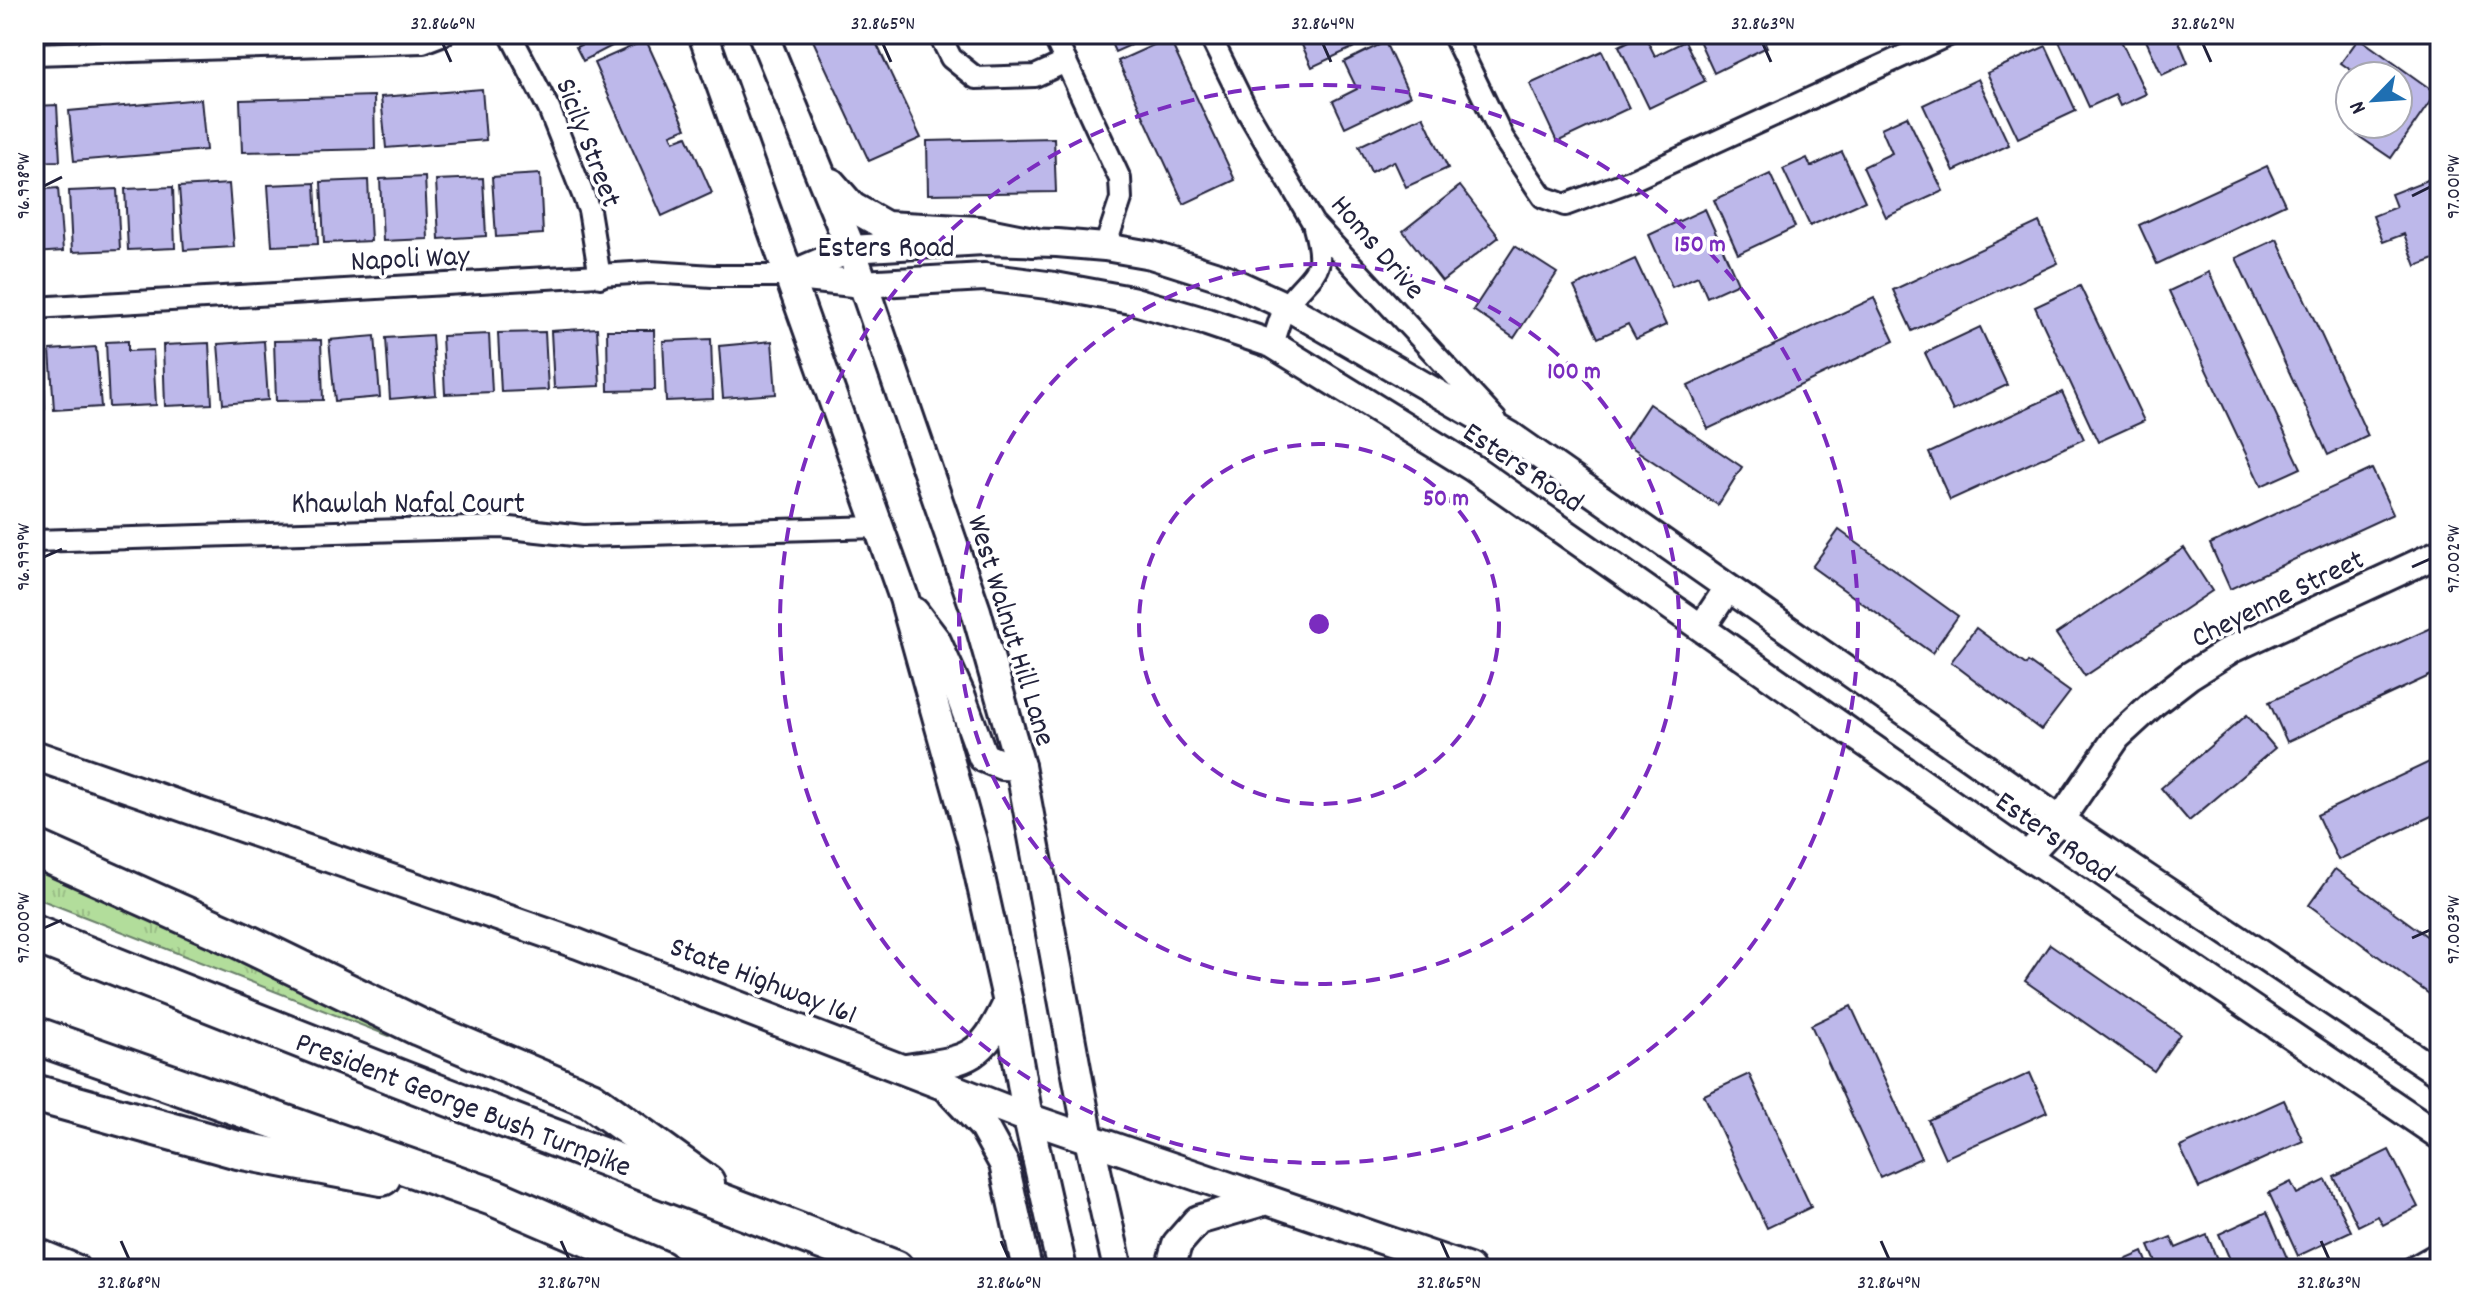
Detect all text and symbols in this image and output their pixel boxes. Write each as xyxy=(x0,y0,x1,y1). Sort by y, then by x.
text: 32.866°N xyxy=(411,11,475,39)
text: 32.865°N xyxy=(851,11,915,39)
text: 32.864°N xyxy=(1291,11,1355,39)
text: 32.863°N xyxy=(1731,11,1795,39)
text: 32.862°N xyxy=(2171,11,2235,39)
north arrow xyxy=(2334,60,2414,140)
street label: Sicily Street xyxy=(541,73,630,214)
text: N xyxy=(2343,95,2375,118)
text: 96.998°W xyxy=(11,152,39,219)
text: 97.001°W xyxy=(2441,154,2469,219)
street label: Homs Drive xyxy=(1318,187,1433,311)
street label: Esters Road xyxy=(817,229,955,272)
text: 150 m xyxy=(1674,229,1726,263)
street label: Napoli Way xyxy=(350,237,472,286)
text: 100 m xyxy=(1547,356,1601,390)
street label: Esters Road xyxy=(1453,414,1590,526)
text: 50 m xyxy=(1423,483,1469,517)
street label: Khawlah Nafal Court xyxy=(291,485,525,528)
street label: West Walnut Hill Lane xyxy=(953,510,1064,752)
text: 96.999°W xyxy=(11,523,39,591)
text: 97.002°W xyxy=(2441,524,2469,593)
street label: Cheyenne Street xyxy=(2185,541,2373,662)
centre of rings xyxy=(1305,610,1333,638)
street label: Esters Road xyxy=(1985,783,2122,897)
text: 97.000°W xyxy=(11,892,39,963)
text: 97.003°W xyxy=(2441,895,2469,964)
street label: State Highway 161 xyxy=(662,928,862,1039)
street label: President George Bush Turnpike xyxy=(288,1023,636,1191)
text: 32.868°N xyxy=(97,1270,161,1298)
text: 32.867°N xyxy=(538,1270,600,1298)
text: 32.866°N xyxy=(977,1270,1041,1298)
text: 32.865°N xyxy=(1417,1270,1481,1298)
text: 32.864°N xyxy=(1857,1270,1921,1298)
text: 32.863°N xyxy=(2297,1270,2361,1298)

